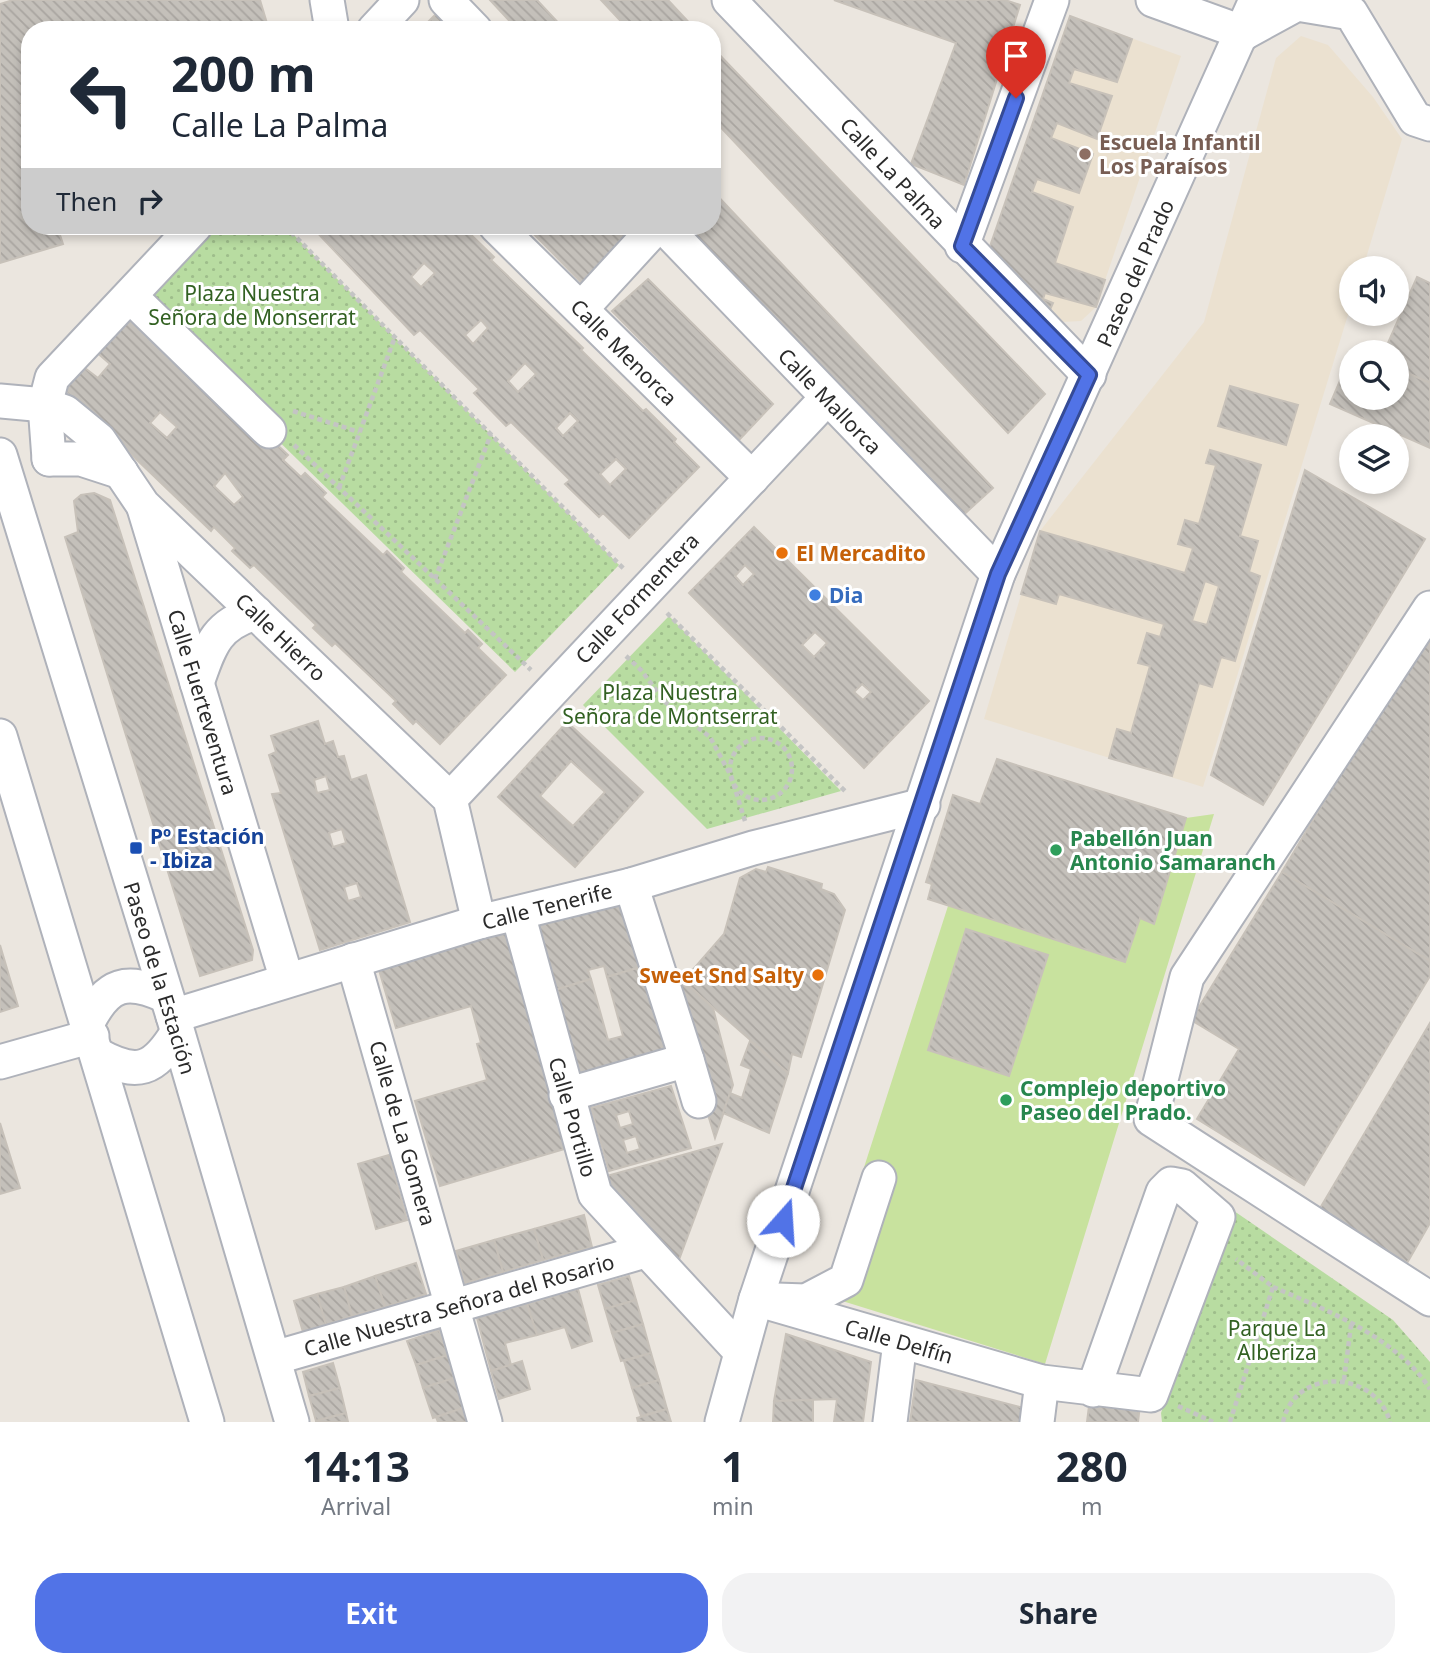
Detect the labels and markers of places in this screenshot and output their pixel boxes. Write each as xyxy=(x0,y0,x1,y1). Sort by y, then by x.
pin xyxy=(986,26,1046,98)
place label: Escuela Infantil Los Paraísos xyxy=(1099,128,1260,180)
marker: Escuela Infantil Los Paraísos xyxy=(1077,146,1093,162)
place label: El Mercadito xyxy=(796,539,926,567)
marker: El Mercadito xyxy=(774,545,790,561)
place label: Dia xyxy=(829,581,863,609)
marker: Dia xyxy=(807,587,823,603)
place label: Pº Estación - Ibiza xyxy=(150,822,265,874)
place label: Pabellón Juan Antonio Samaranch xyxy=(1070,824,1276,876)
marker: Pº Estación - Ibiza xyxy=(128,840,144,856)
marker: Pabellón Juan Antonio Samaranch xyxy=(1048,842,1064,858)
place label: Sweet Snd Salty xyxy=(639,961,804,989)
marker: Sweet Snd Salty xyxy=(810,967,826,983)
place label: Complejo deportivo Paseo del Prado. xyxy=(1020,1074,1226,1126)
marker: Complejo deportivo Paseo del Prado. xyxy=(998,1092,1014,1108)

